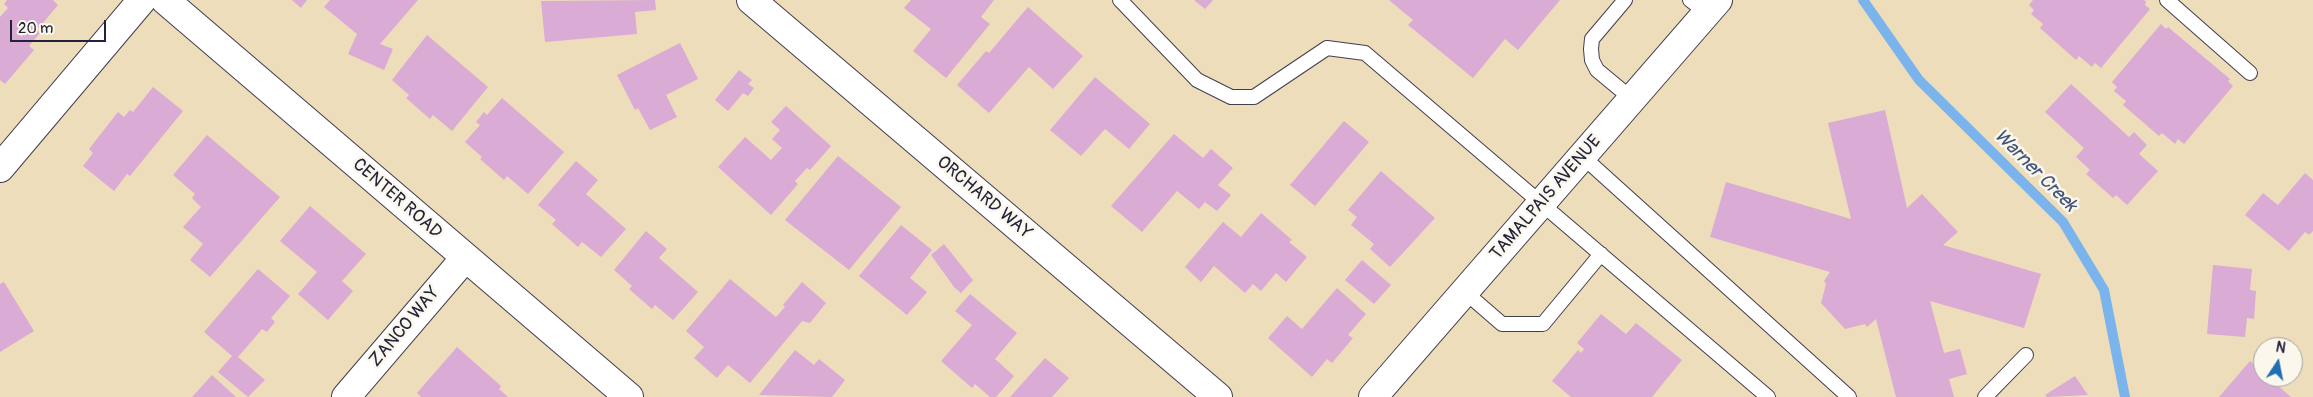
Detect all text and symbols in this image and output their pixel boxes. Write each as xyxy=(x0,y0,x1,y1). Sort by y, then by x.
scale bar xyxy=(12,10,109,42)
text: 20 m xyxy=(18,19,53,38)
water label: Warner Creek xyxy=(1989,125,2081,217)
street label: TAMALPAIS AVENUE xyxy=(1486,131,1606,265)
street label: ORCHARD WAY xyxy=(932,152,1036,244)
street label: CENTER ROAD xyxy=(348,154,446,244)
street label: ZANCO WAY xyxy=(365,282,445,372)
north arrow xyxy=(2253,337,2303,387)
text: N xyxy=(2274,339,2287,357)

